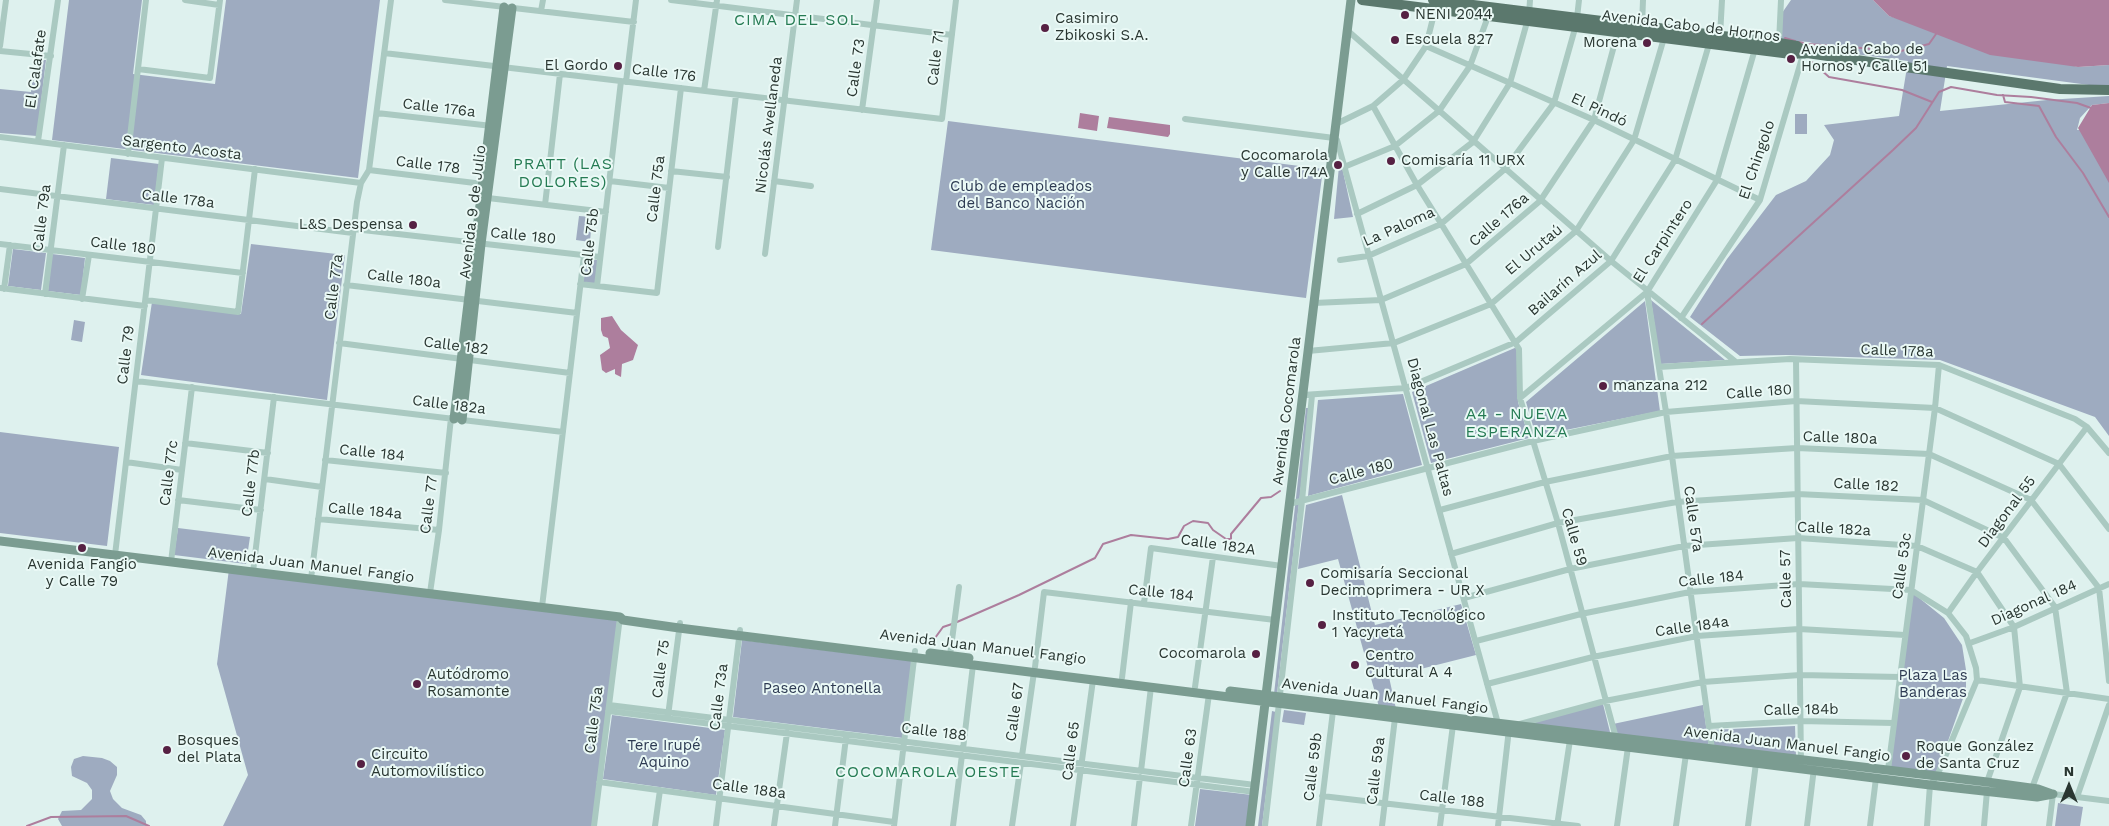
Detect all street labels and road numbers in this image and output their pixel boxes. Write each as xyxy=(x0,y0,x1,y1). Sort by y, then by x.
street label: Avenida Cabo de Hornos xyxy=(1601,6,1781,46)
street label: El Calafate xyxy=(22,28,50,110)
street label: Calle 71 xyxy=(924,29,948,87)
street label: Calle 73 xyxy=(843,38,869,98)
street label: Nicolás Avellaneda xyxy=(752,55,786,195)
street label: Calle 176 xyxy=(631,60,697,86)
street label: El Pindó xyxy=(1568,89,1630,131)
street label: Calle 176a xyxy=(402,95,476,121)
street label: El Chingolo xyxy=(1735,118,1779,202)
street label: Sargento Acosta xyxy=(121,132,243,164)
street label: Avenida 9 de Julio xyxy=(456,144,490,280)
street label: Calle 178 xyxy=(395,152,461,178)
street label: Calle 75a xyxy=(643,154,669,224)
street label: Calle 79a xyxy=(29,183,55,253)
street label: Calle 178a xyxy=(140,186,216,212)
street label: Calle 176a xyxy=(1465,189,1533,251)
street label: El Carpintero xyxy=(1629,196,1697,286)
street label: La Paloma xyxy=(1360,203,1438,251)
street label: Calle 75b xyxy=(577,207,603,277)
street label: El Urutaú xyxy=(1502,221,1566,279)
street label: Calle 180 xyxy=(489,224,557,248)
street label: Calle 180 xyxy=(89,233,157,259)
street label: Bailarín Azul xyxy=(1525,246,1605,320)
street label: Calle 77a xyxy=(321,253,347,321)
street label: Calle 180a xyxy=(366,266,442,292)
street label: Calle 79 xyxy=(113,324,139,386)
street label: Calle 182 xyxy=(422,333,490,359)
street label: Avenida Cocomarola xyxy=(1269,336,1305,486)
street label: Calle 178a xyxy=(1860,341,1934,361)
street label: Diagonal Las Paltas xyxy=(1403,356,1457,498)
street label: Calle 180 xyxy=(1725,381,1793,403)
street label: Calle 182a xyxy=(411,392,487,418)
street label: Calle 180a xyxy=(1802,428,1878,448)
street label: Calle 77c xyxy=(156,439,182,507)
street label: Calle 184 xyxy=(338,441,406,465)
street label: Calle 77b xyxy=(238,448,264,518)
street label: Calle 180 xyxy=(1327,455,1395,489)
street label: Diagonal 55 xyxy=(1974,473,2040,551)
street label: Calle 182 xyxy=(1833,474,1899,496)
street label: Calle 77 xyxy=(416,475,442,535)
street label: Calle 57a xyxy=(1679,485,1707,553)
street label: Calle 184a xyxy=(327,499,403,523)
street label: Calle 59 xyxy=(1557,506,1591,568)
street label: Calle 182a xyxy=(1797,518,1871,540)
street label: Calle 182A xyxy=(1179,531,1257,559)
street label: Calle 53c xyxy=(1888,531,1916,601)
street label: Avenida Juan Manuel Fangio xyxy=(207,543,415,587)
street label: Calle 57 xyxy=(1776,549,1796,609)
street label: Calle 184 xyxy=(1677,567,1745,591)
street label: Diagonal 184 xyxy=(1988,576,2080,630)
street label: Calle 184 xyxy=(1127,581,1195,605)
street label: Calle 184a xyxy=(1654,613,1730,641)
street label: Avenida Juan Manuel Fangio xyxy=(879,625,1087,669)
street label: Calle 75 xyxy=(648,639,674,699)
street label: Calle 73a xyxy=(706,662,732,732)
street label: Avenida Juan Manuel Fangio xyxy=(1281,674,1489,718)
street label: Calle 67 xyxy=(1002,681,1028,743)
street label: Calle 75a xyxy=(581,685,607,755)
street label: Calle 184b xyxy=(1763,700,1839,720)
street label: Calle 188 xyxy=(900,719,968,745)
street label: Calle 65 xyxy=(1058,720,1084,782)
street label: Avenida Juan Manuel Fangio xyxy=(1683,722,1891,766)
street label: Calle 63 xyxy=(1175,727,1201,789)
street label: Calle 59b xyxy=(1300,732,1326,802)
street label: Calle 59a xyxy=(1363,736,1389,806)
street label: Calle 188a xyxy=(711,775,787,803)
street label: Calle 188 xyxy=(1418,786,1486,812)

